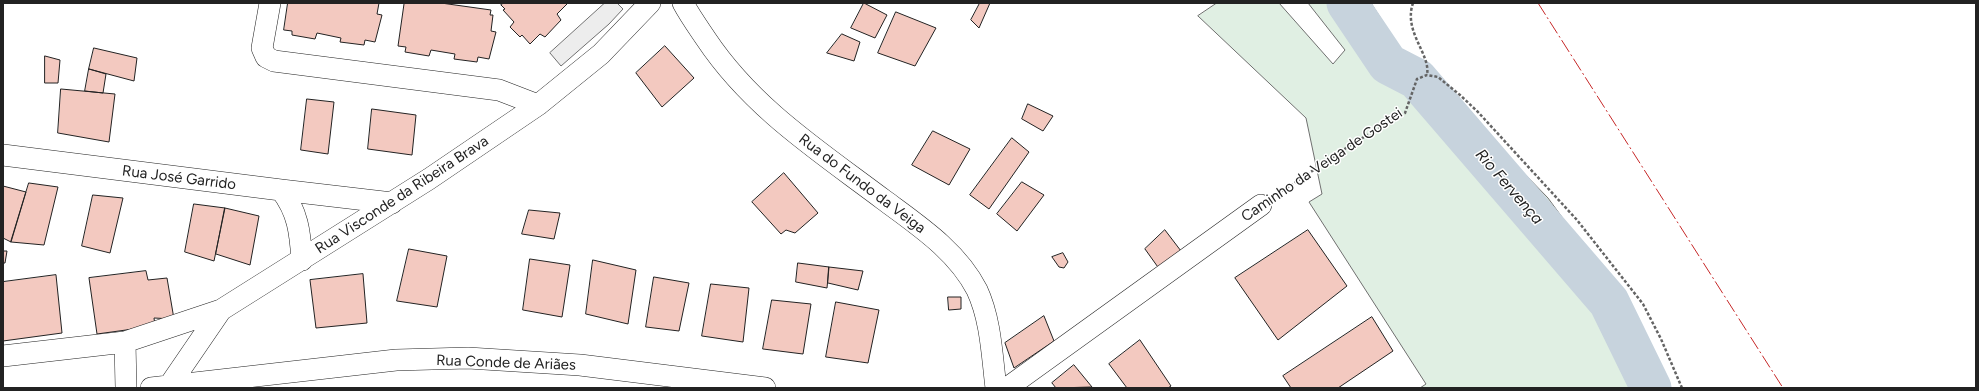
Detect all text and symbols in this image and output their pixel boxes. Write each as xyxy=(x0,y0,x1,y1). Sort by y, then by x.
street label: Caminho da Veiga de Gostei xyxy=(1238,104,1406,226)
street label: Rua do Fundo da Veiga xyxy=(795,130,929,238)
street label: Rua Visconde da Ribeira Brava xyxy=(312,132,492,258)
water label: Rio Fervença xyxy=(1471,145,1547,229)
street label: Rua José Garrido xyxy=(121,162,237,194)
street label: Rua Conde de Ariães xyxy=(436,352,576,374)

